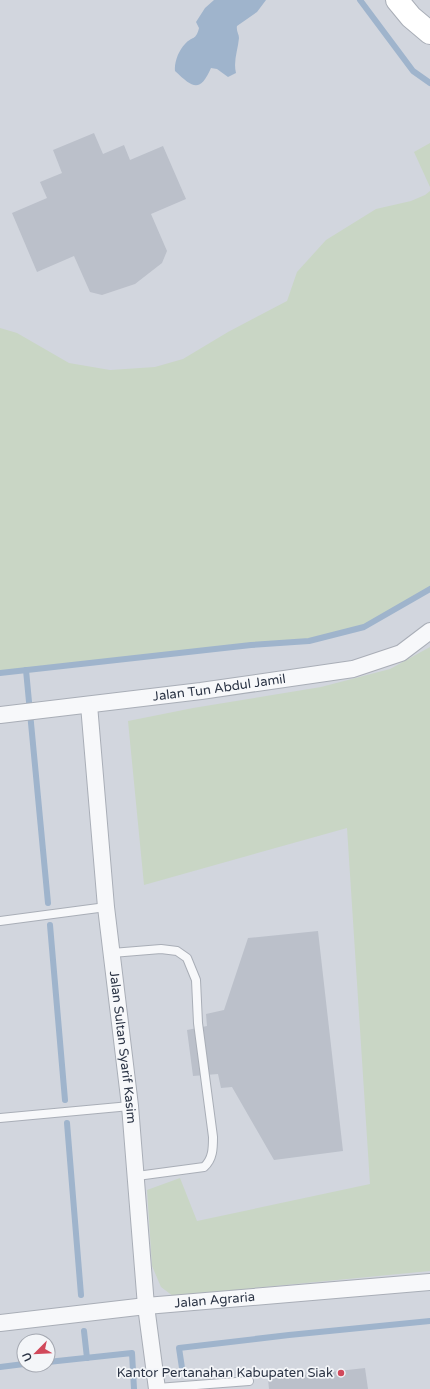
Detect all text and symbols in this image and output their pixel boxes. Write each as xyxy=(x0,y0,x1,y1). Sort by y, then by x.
street label: Jalan Tun Abdul Jamil xyxy=(152,671,287,705)
street label: Jalan Sultan Syarif Kasim xyxy=(106,970,139,1124)
street label: Jalan Agraria xyxy=(174,1289,256,1312)
north arrow xyxy=(16,1333,56,1373)
text: U xyxy=(20,1350,35,1363)
place label: Kantor Pertanahan Kabupaten Siak xyxy=(117,1365,333,1381)
marker: Kantor Pertanahan Kabupaten Siak xyxy=(336,1368,346,1378)

